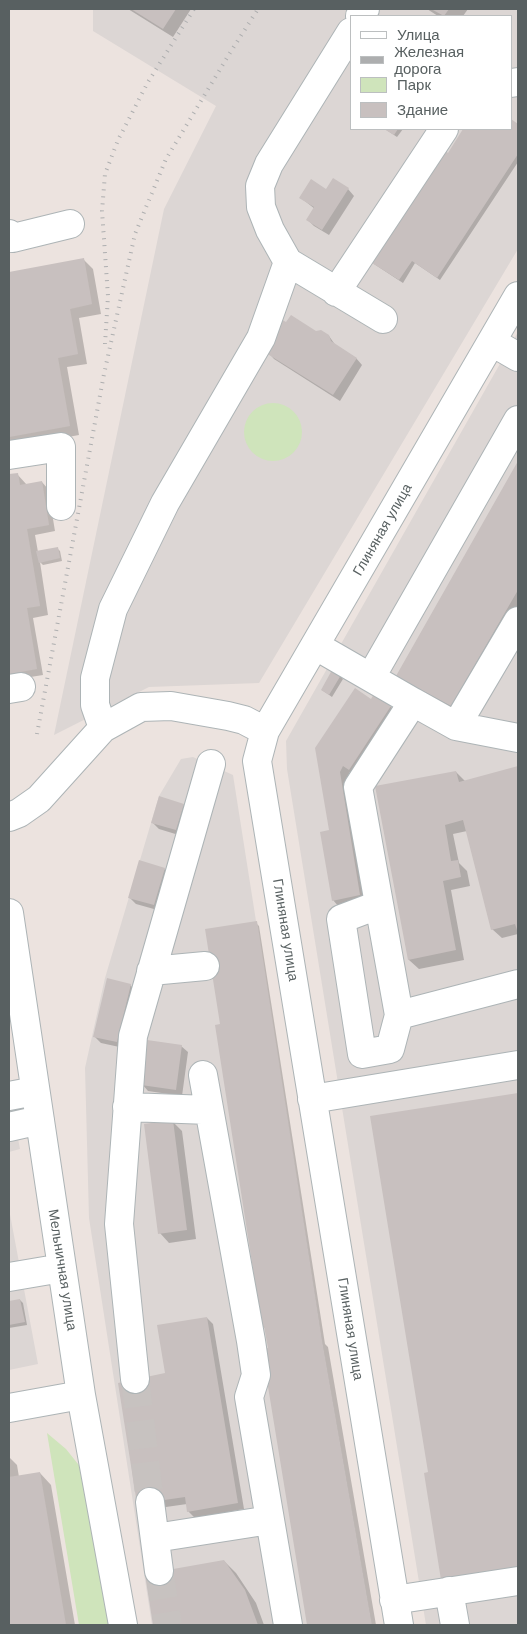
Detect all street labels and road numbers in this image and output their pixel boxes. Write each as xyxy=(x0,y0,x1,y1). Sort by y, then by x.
street label: Глиняная улица xyxy=(350,481,416,579)
street label: Глиняная улица xyxy=(269,878,301,982)
street label: Мельничная улица xyxy=(44,1208,80,1332)
street label: Глиняная улица xyxy=(334,1277,366,1381)

